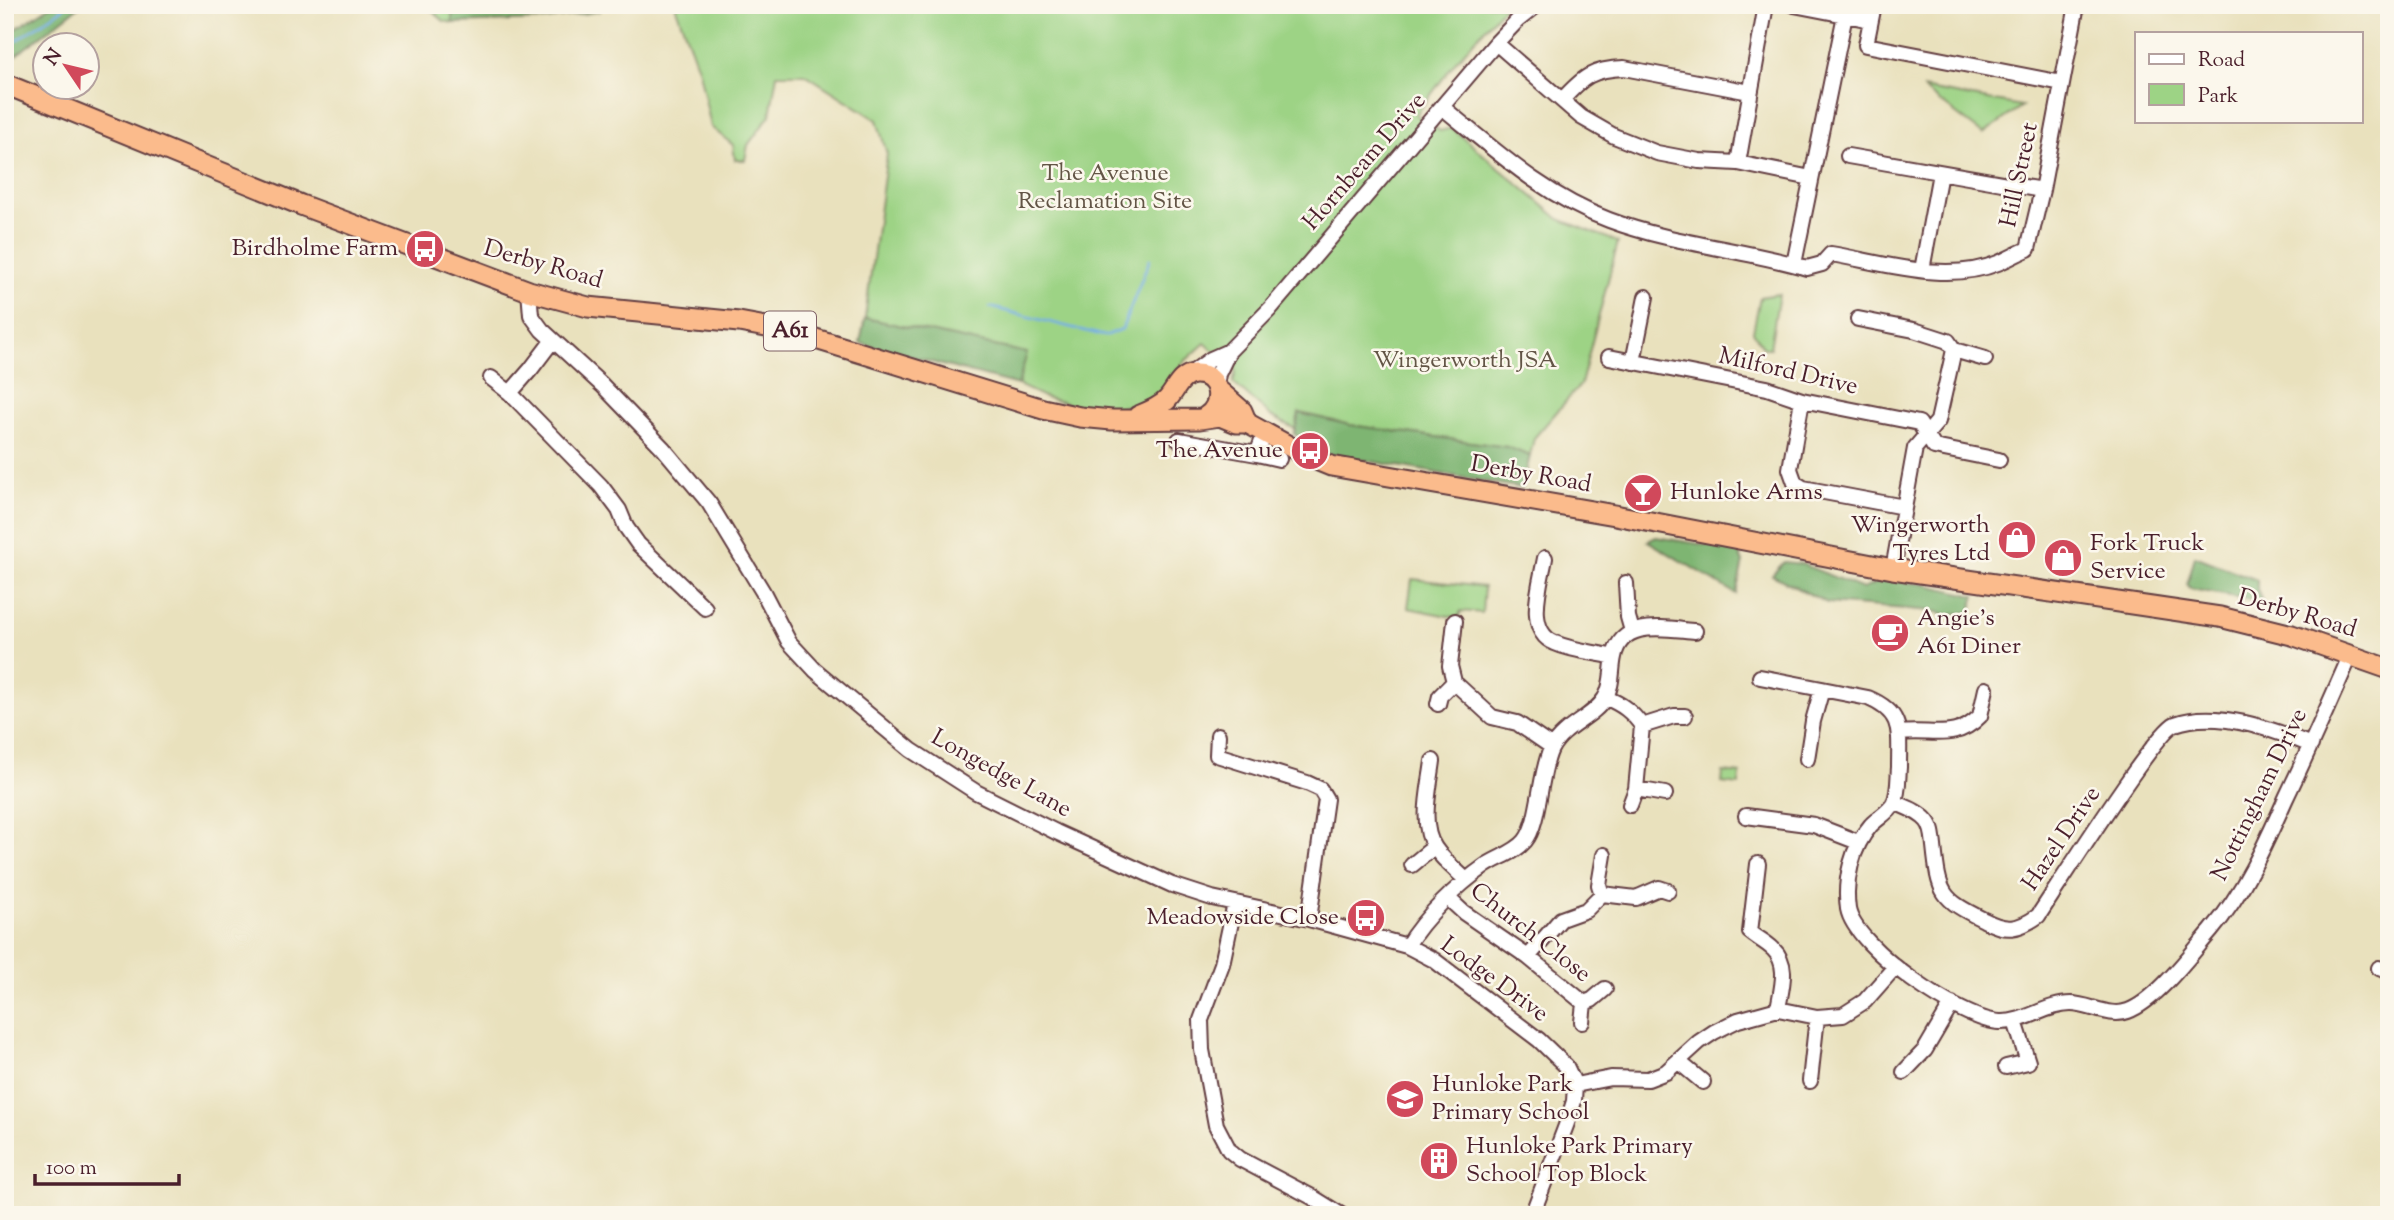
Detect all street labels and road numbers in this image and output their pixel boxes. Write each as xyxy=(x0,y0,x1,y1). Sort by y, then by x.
street label: Hornbeam Drive xyxy=(1295,86,1435,238)
street label: Hill Street xyxy=(1992,119,2048,231)
street label: Derby Road xyxy=(479,232,607,298)
road number: A61 xyxy=(764,312,816,350)
street label: Milford Drive xyxy=(1715,339,1861,405)
street label: Derby Road xyxy=(1468,448,1595,502)
street label: Derby Road xyxy=(2233,581,2361,647)
street label: Nottingham Drive xyxy=(2203,703,2317,887)
street label: Longedge Lane xyxy=(924,721,1078,827)
street label: Hazel Drive xyxy=(2014,780,2110,898)
street label: Church Close xyxy=(1462,875,1598,991)
street label: Lodge Drive xyxy=(1433,929,1555,1031)

